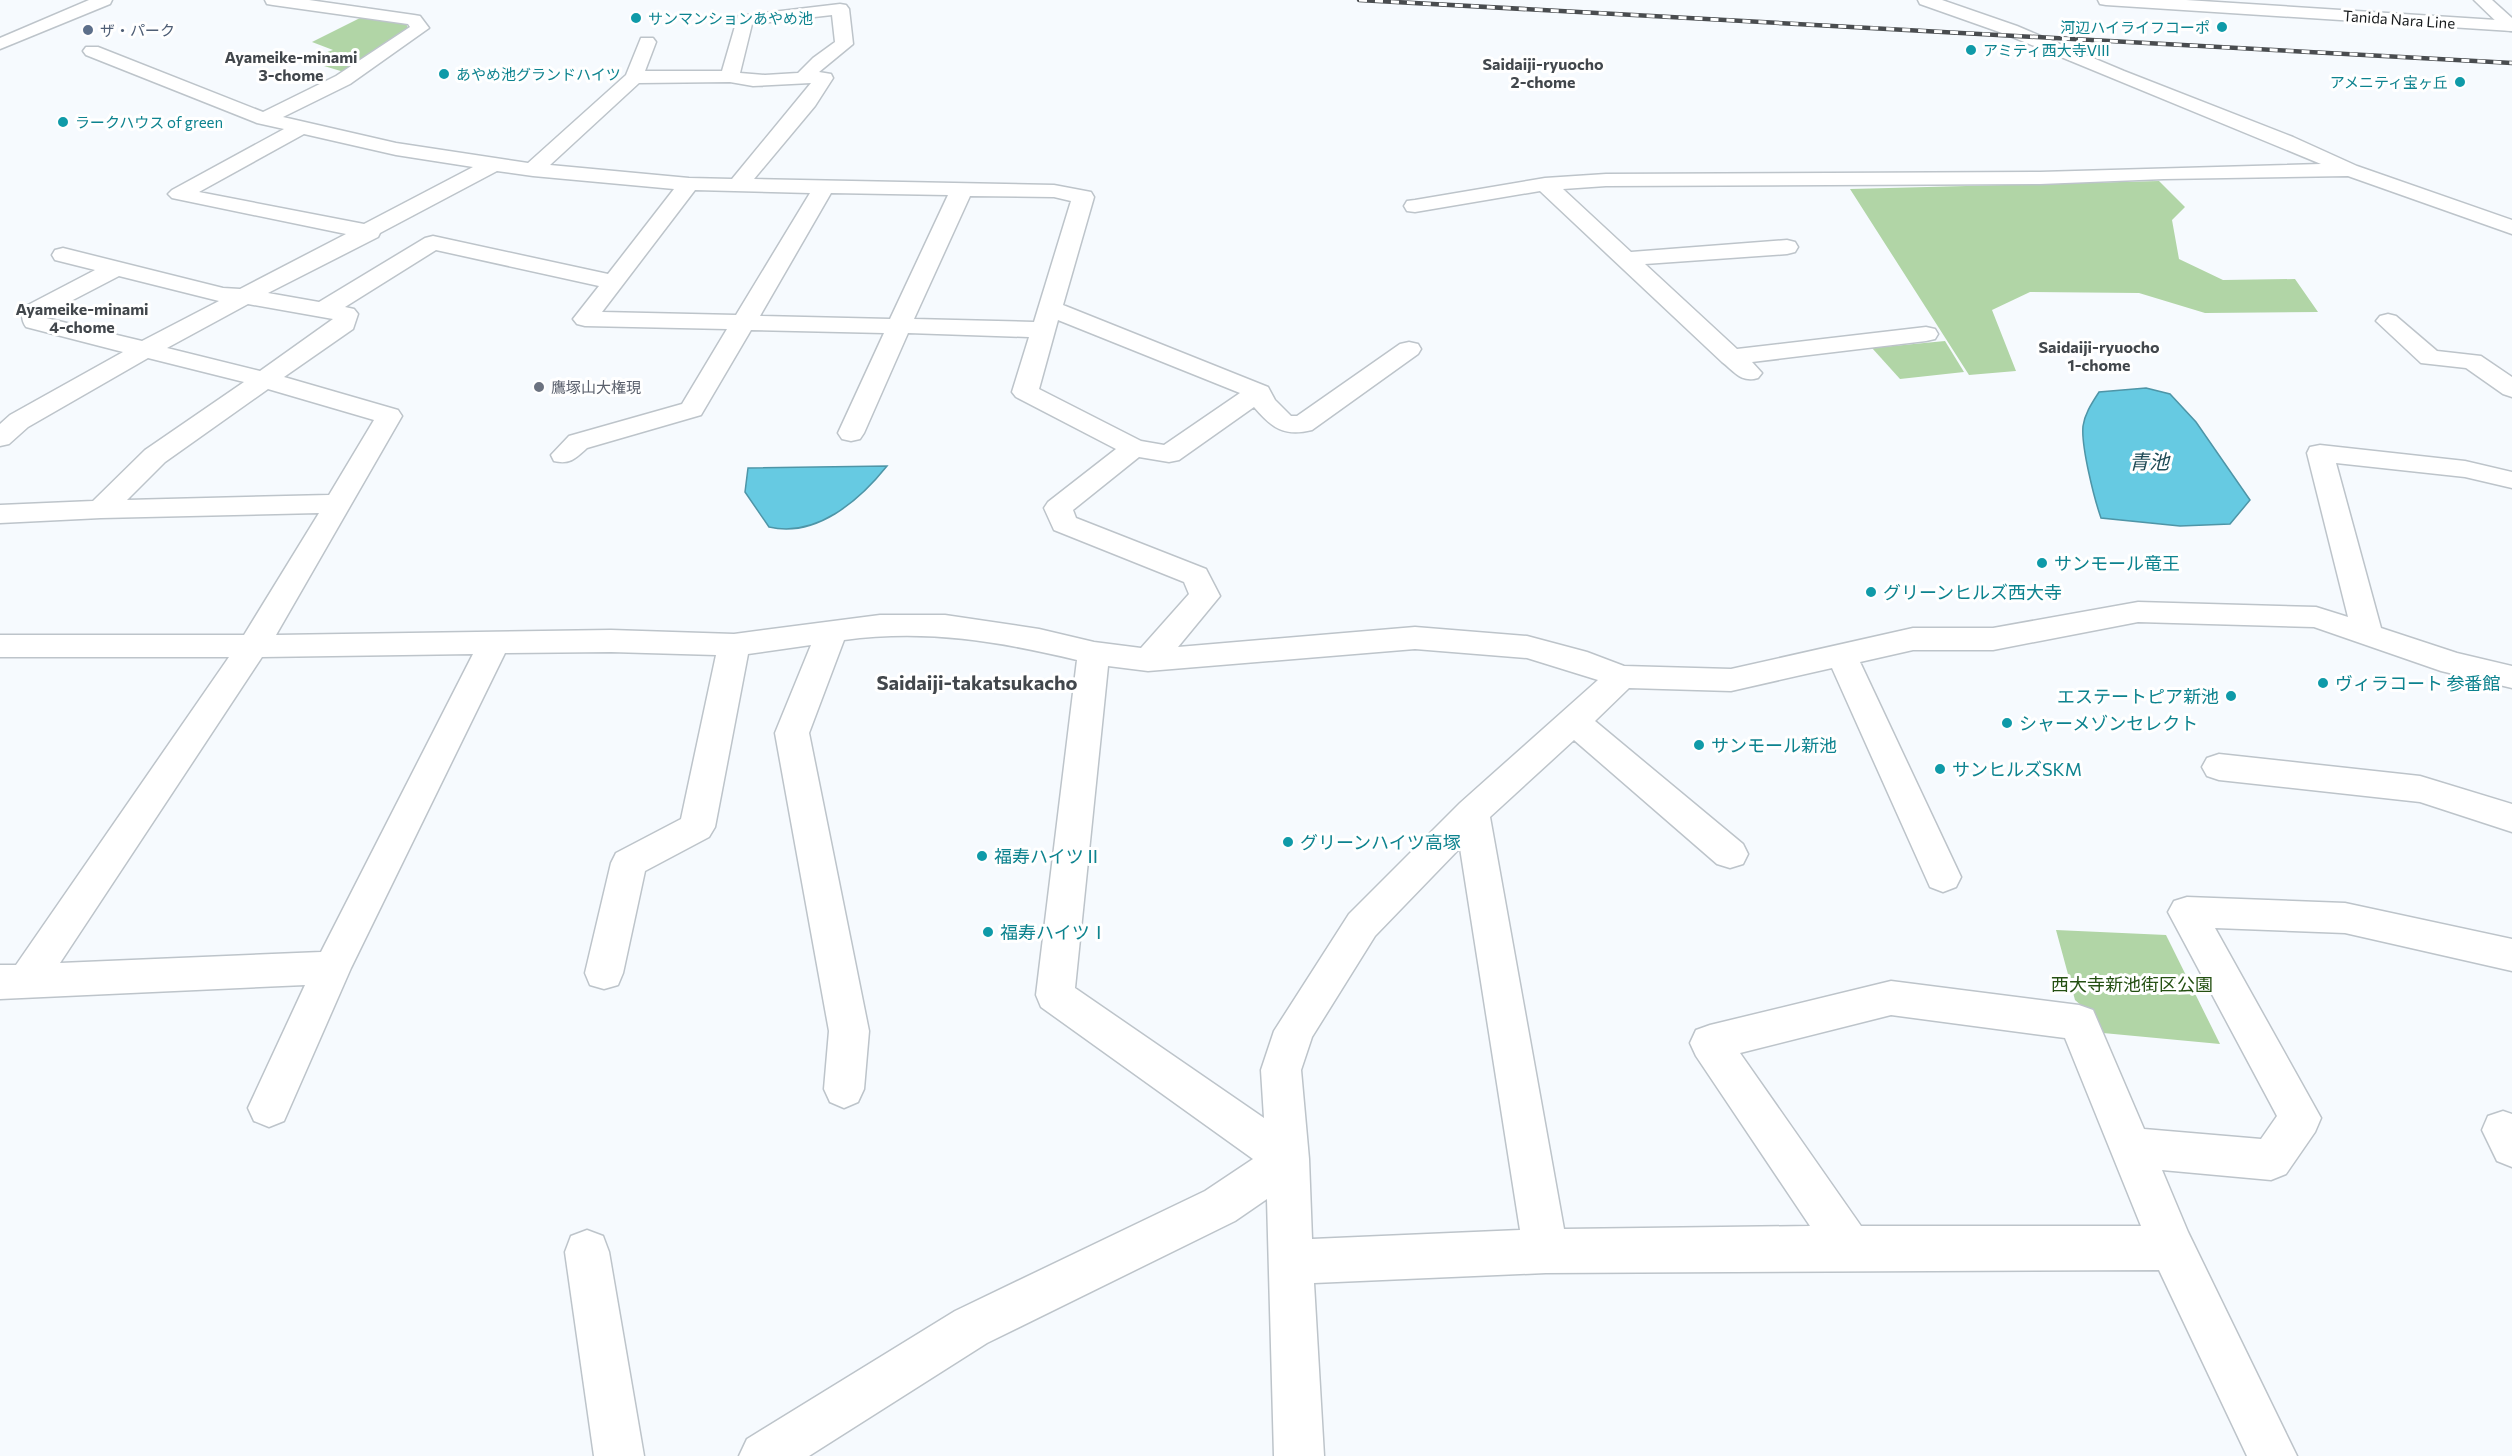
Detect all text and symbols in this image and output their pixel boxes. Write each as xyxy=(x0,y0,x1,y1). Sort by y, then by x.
street label: Tanida Nara Line xyxy=(2342,6,2456,32)
place label: サンマンションあやめ池 xyxy=(648,9,813,27)
marker: サンマンションあやめ池 xyxy=(629,11,643,25)
place label: 河辺ハイライフコーポ xyxy=(2060,18,2210,36)
marker: 河辺ハイライフコーポ xyxy=(2215,20,2229,34)
place label: ザ・パーク xyxy=(100,21,175,39)
marker: ザ・パーク xyxy=(81,23,95,37)
place label: アミティ西大寺VIII xyxy=(1983,41,2110,59)
marker: アミティ西大寺VIII xyxy=(1964,43,1978,57)
district label: Ayameike-minami 3-chome xyxy=(224,47,358,84)
district label: Saidaiji-ryuocho 2-chome xyxy=(1482,54,1604,91)
place label: あやめ池グランドハイツ xyxy=(456,65,621,83)
marker: あやめ池グランドハイツ xyxy=(437,67,451,81)
place label: アメニティ宝ヶ丘 xyxy=(2330,73,2448,91)
marker: アメニティ宝ヶ丘 xyxy=(2453,75,2467,89)
place label: ラークハウス of green xyxy=(75,113,223,131)
marker: ラークハウス of green xyxy=(56,115,70,129)
district label: Ayameike-minami 4-chome xyxy=(15,299,149,336)
district label: Saidaiji-ryuocho 1-chome xyxy=(2038,337,2160,374)
place label: 鷹塚山大権現 xyxy=(551,378,641,396)
marker: 鷹塚山大権現 xyxy=(532,380,546,394)
water label: 青池 xyxy=(2129,449,2171,473)
place label: サンモール竜王 xyxy=(2054,552,2180,574)
marker: サンモール竜王 xyxy=(2035,556,2049,570)
place label: グリーンヒルズ西大寺 xyxy=(1883,581,2062,603)
marker: グリーンヒルズ西大寺 xyxy=(1864,585,1878,599)
district label: Saidaiji-takatsukacho xyxy=(877,670,1078,694)
place label: ヴィラコート 参番館 xyxy=(2335,672,2500,694)
marker: ヴィラコート 参番館 xyxy=(2316,676,2330,690)
place label: エステートピア新池 xyxy=(2057,685,2219,707)
marker: エステートピア新池 xyxy=(2224,689,2238,703)
place label: シャーメゾンセレクト xyxy=(2019,712,2198,734)
marker: シャーメゾンセレクト xyxy=(2000,716,2014,730)
place label: サンモール新池 xyxy=(1711,734,1837,756)
marker: サンモール新池 xyxy=(1692,738,1706,752)
place label: サンヒルズSKM xyxy=(1952,758,2082,780)
marker: サンヒルズSKM xyxy=(1933,762,1947,776)
place label: グリーンハイツ高塚 xyxy=(1300,831,1461,853)
marker: グリーンハイツ高塚 xyxy=(1281,835,1295,849)
place label: 福寿ハイツⅡ xyxy=(994,845,1102,867)
marker: 福寿ハイツⅡ xyxy=(975,849,989,863)
place label: 福寿ハイツⅠ xyxy=(1000,921,1108,943)
marker: 福寿ハイツⅠ xyxy=(981,925,995,939)
park label: 西大寺新池街区公園 xyxy=(2051,973,2213,995)

